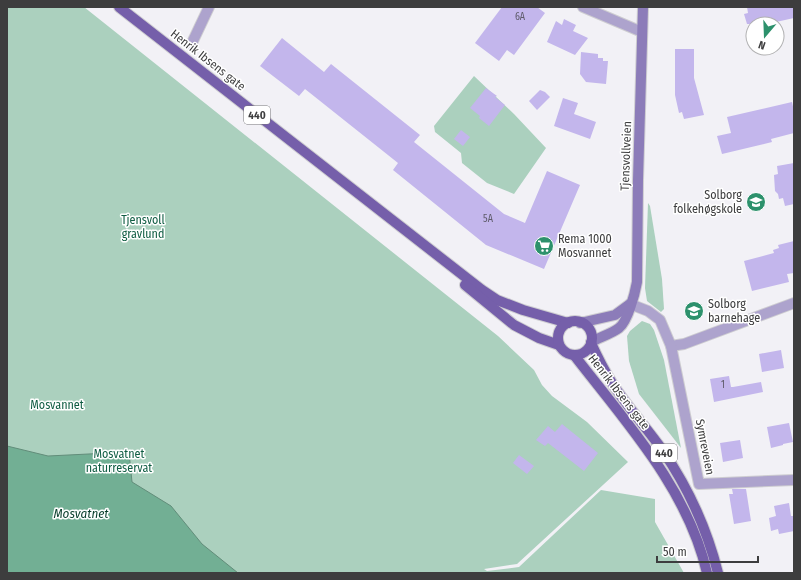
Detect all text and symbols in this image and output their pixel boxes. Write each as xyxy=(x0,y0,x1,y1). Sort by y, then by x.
house number: 6A xyxy=(515,11,526,23)
north arrow xyxy=(745,16,785,56)
street label: Henrik Ibsens gate xyxy=(168,26,248,94)
text: N xyxy=(757,38,767,52)
road number: 440 xyxy=(244,106,270,124)
street label: Tjensvollveien xyxy=(618,121,634,191)
place label: Solborg folkehøgskole xyxy=(673,188,742,216)
school or university icon: Solborg folkehøgskole xyxy=(745,191,767,213)
park label: Tjensvoll gravlund xyxy=(121,213,165,241)
house number: 5A xyxy=(483,213,494,225)
place label: Rema 1000 Mosvannet xyxy=(558,232,612,260)
supermarket icon: Rema 1000 Mosvannet xyxy=(533,235,555,257)
place label: Solborg barnehage xyxy=(708,297,760,325)
school or university icon: Solborg barnehage xyxy=(683,300,705,322)
street label: Henrik Ibsens gate xyxy=(585,352,653,432)
house number: 1 xyxy=(721,379,725,391)
park label: Mosvannet xyxy=(30,398,84,412)
street label: Symreveien xyxy=(693,418,717,476)
road number: 440 xyxy=(651,444,677,462)
park label: Mosvatnet naturreservat xyxy=(86,447,152,475)
water label: Mosvatnet xyxy=(53,506,109,521)
scale bar xyxy=(657,538,758,564)
text: 50 m xyxy=(663,545,687,559)

